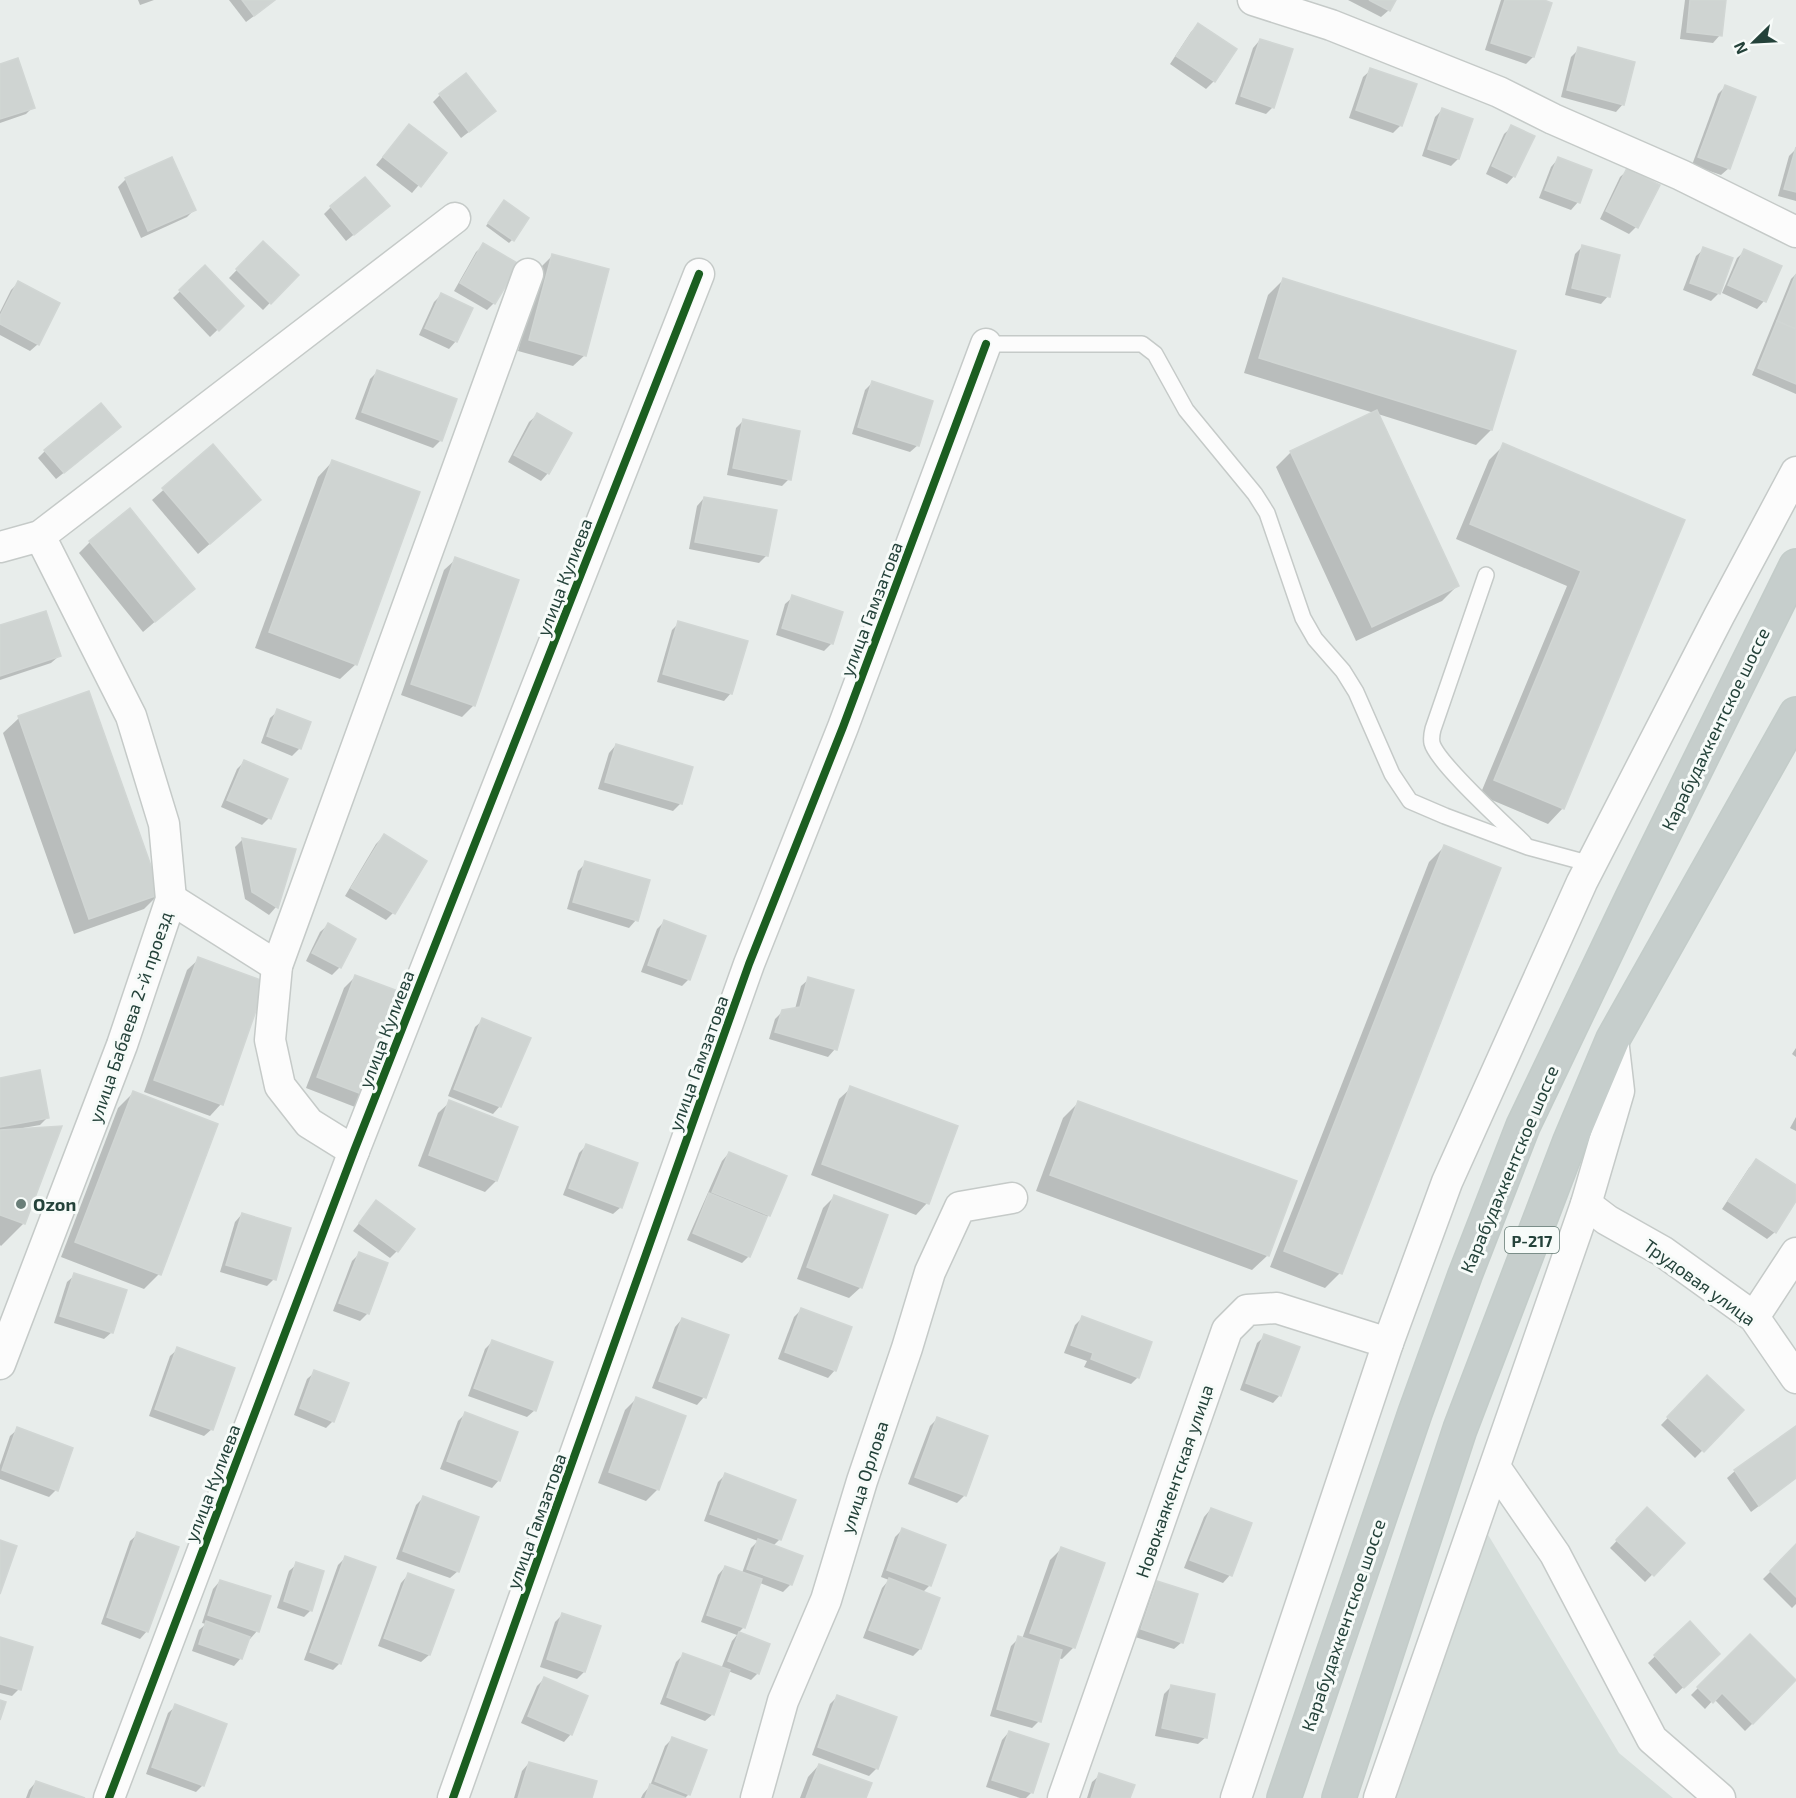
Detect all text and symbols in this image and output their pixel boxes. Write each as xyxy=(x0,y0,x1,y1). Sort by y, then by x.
north arrow xyxy=(1724,12,1784,72)
text: N xyxy=(1729,39,1751,57)
street label: улица Кулиева xyxy=(531,515,597,639)
street label: улица Гамзатова xyxy=(835,538,907,680)
street label: Карабудахкентское шоссе xyxy=(1656,624,1774,834)
street label: улица Бабаева 2-й проезд xyxy=(83,908,177,1126)
street label: улица Кулиева xyxy=(353,967,419,1091)
street label: улица Гамзатова xyxy=(663,992,733,1134)
street label: Карабудахкентское шоссе xyxy=(1455,1062,1563,1276)
place label: Ozon xyxy=(33,1193,76,1215)
marker: Ozon xyxy=(14,1197,28,1211)
road number: Р-217 xyxy=(1505,1227,1559,1253)
street label: Трудовая улица xyxy=(1640,1234,1760,1330)
street label: Новокаякентская улица xyxy=(1131,1382,1217,1580)
street label: улица Орлова xyxy=(835,1418,893,1536)
street label: улица Кулиева xyxy=(179,1421,245,1545)
street label: улица Гамзатова xyxy=(501,1450,571,1592)
street label: Карабудахкентское шоссе xyxy=(1296,1516,1390,1734)

